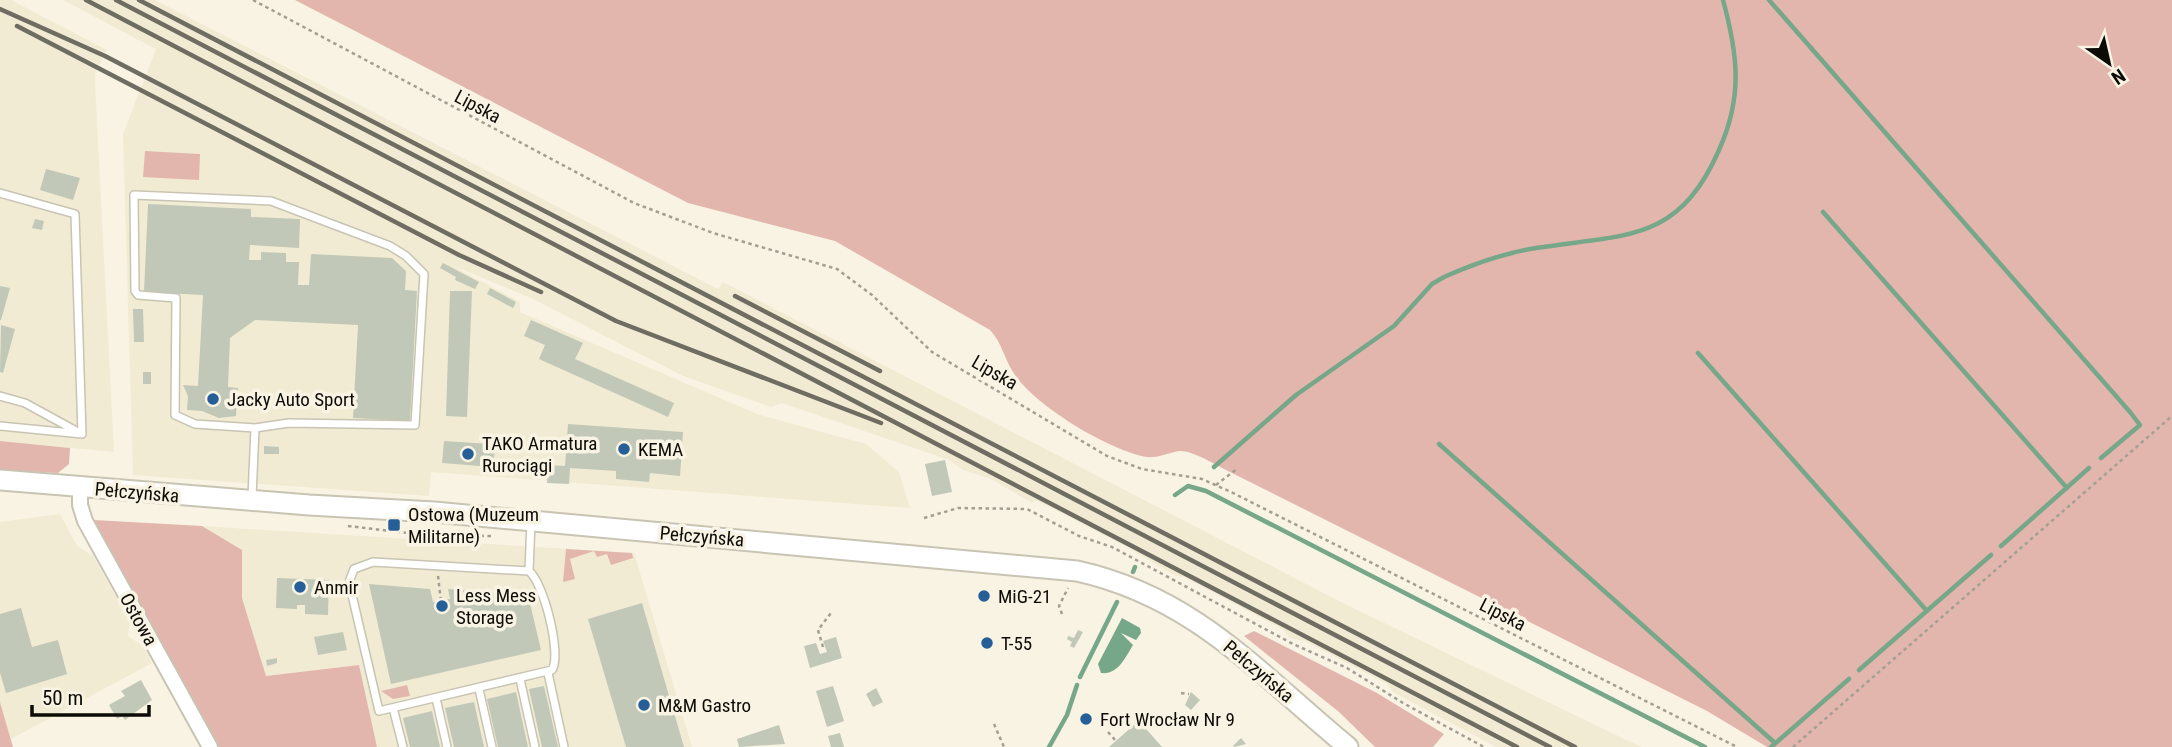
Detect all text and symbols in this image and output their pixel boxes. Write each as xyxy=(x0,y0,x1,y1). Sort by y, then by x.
north arrow xyxy=(2074,28,2144,98)
text: N xyxy=(2107,64,2129,89)
street label: Lipska xyxy=(451,85,505,128)
street label: Lipska xyxy=(968,350,1022,395)
place label: Jacky Auto Sport xyxy=(227,388,355,411)
marker: Jacky Auto Sport xyxy=(205,391,221,407)
place label: TAKO Armatura Rurociągi xyxy=(482,432,597,477)
place label: KEMA xyxy=(638,438,683,461)
marker: KEMA xyxy=(616,441,632,457)
marker: TAKO Armatura Rurociągi xyxy=(460,446,476,462)
street label: Pełczyńska xyxy=(94,477,180,508)
place label: Ostowa (Muzeum Militarne) xyxy=(408,503,539,548)
marker: Ostowa (Muzeum Militarne) xyxy=(386,517,402,533)
street label: Pełczyńska xyxy=(659,521,745,552)
place label: Anmir xyxy=(314,576,359,599)
marker: Anmir xyxy=(292,579,308,595)
place label: Less Mess Storage xyxy=(456,584,536,629)
place label: MiG-21 xyxy=(998,585,1051,608)
marker: MiG-21 xyxy=(976,588,992,604)
street label: Ostowa xyxy=(115,589,162,650)
street label: Lipska xyxy=(1476,593,1530,636)
marker: Less Mess Storage xyxy=(434,598,450,614)
place label: T-55 xyxy=(1001,632,1032,655)
marker: T-55 xyxy=(979,635,995,651)
street label: Pełczyńska xyxy=(1219,635,1298,707)
scale bar xyxy=(32,674,149,718)
text: 50 m xyxy=(42,686,83,710)
place label: M&M Gastro xyxy=(658,694,751,717)
marker: M&M Gastro xyxy=(636,697,652,713)
place label: Fort Wrocław Nr 9 xyxy=(1100,708,1235,731)
marker: Fort Wrocław Nr 9 xyxy=(1078,711,1094,727)

